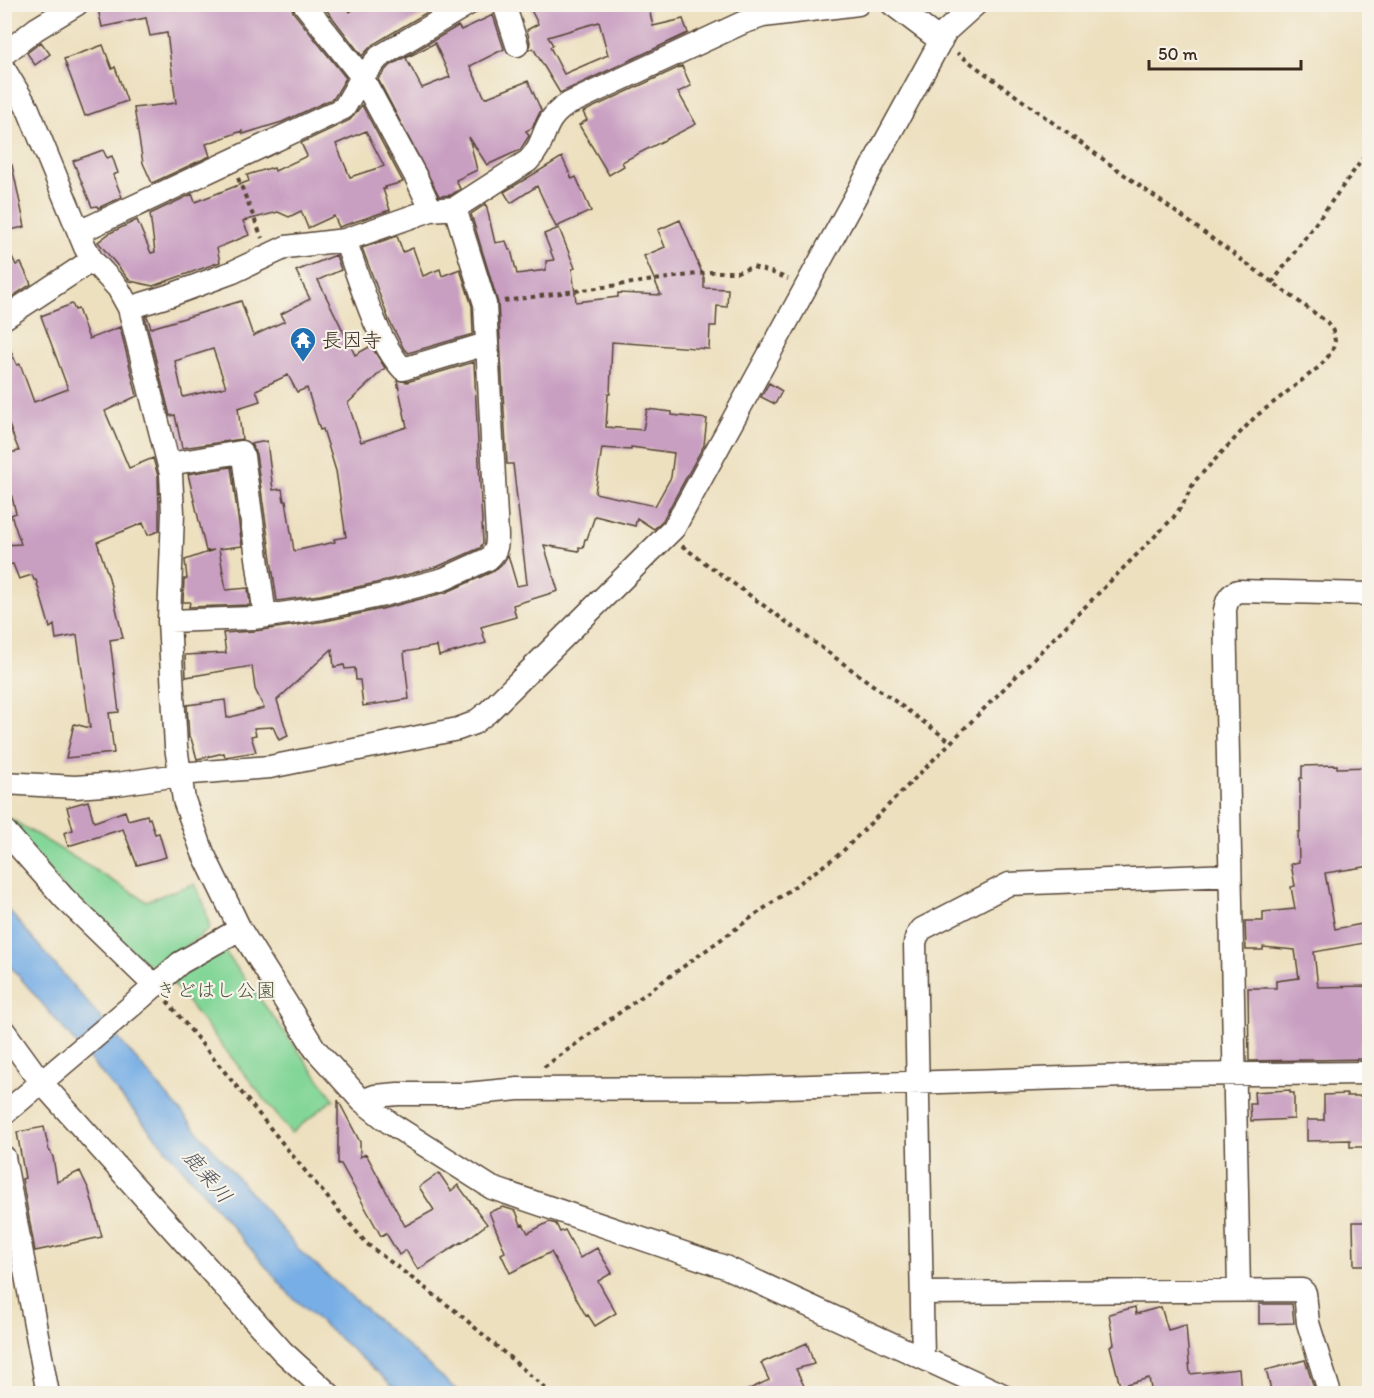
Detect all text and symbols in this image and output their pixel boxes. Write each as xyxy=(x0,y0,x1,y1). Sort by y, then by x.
scale bar xyxy=(1149,33,1300,71)
text: 50 m xyxy=(1158,43,1198,65)
temple icon: 長因寺 xyxy=(288,325,318,363)
place label: 長因寺 xyxy=(322,328,382,352)
park label: きどはし公園 xyxy=(156,978,276,1002)
water label: 鹿乗川 xyxy=(178,1144,238,1208)

